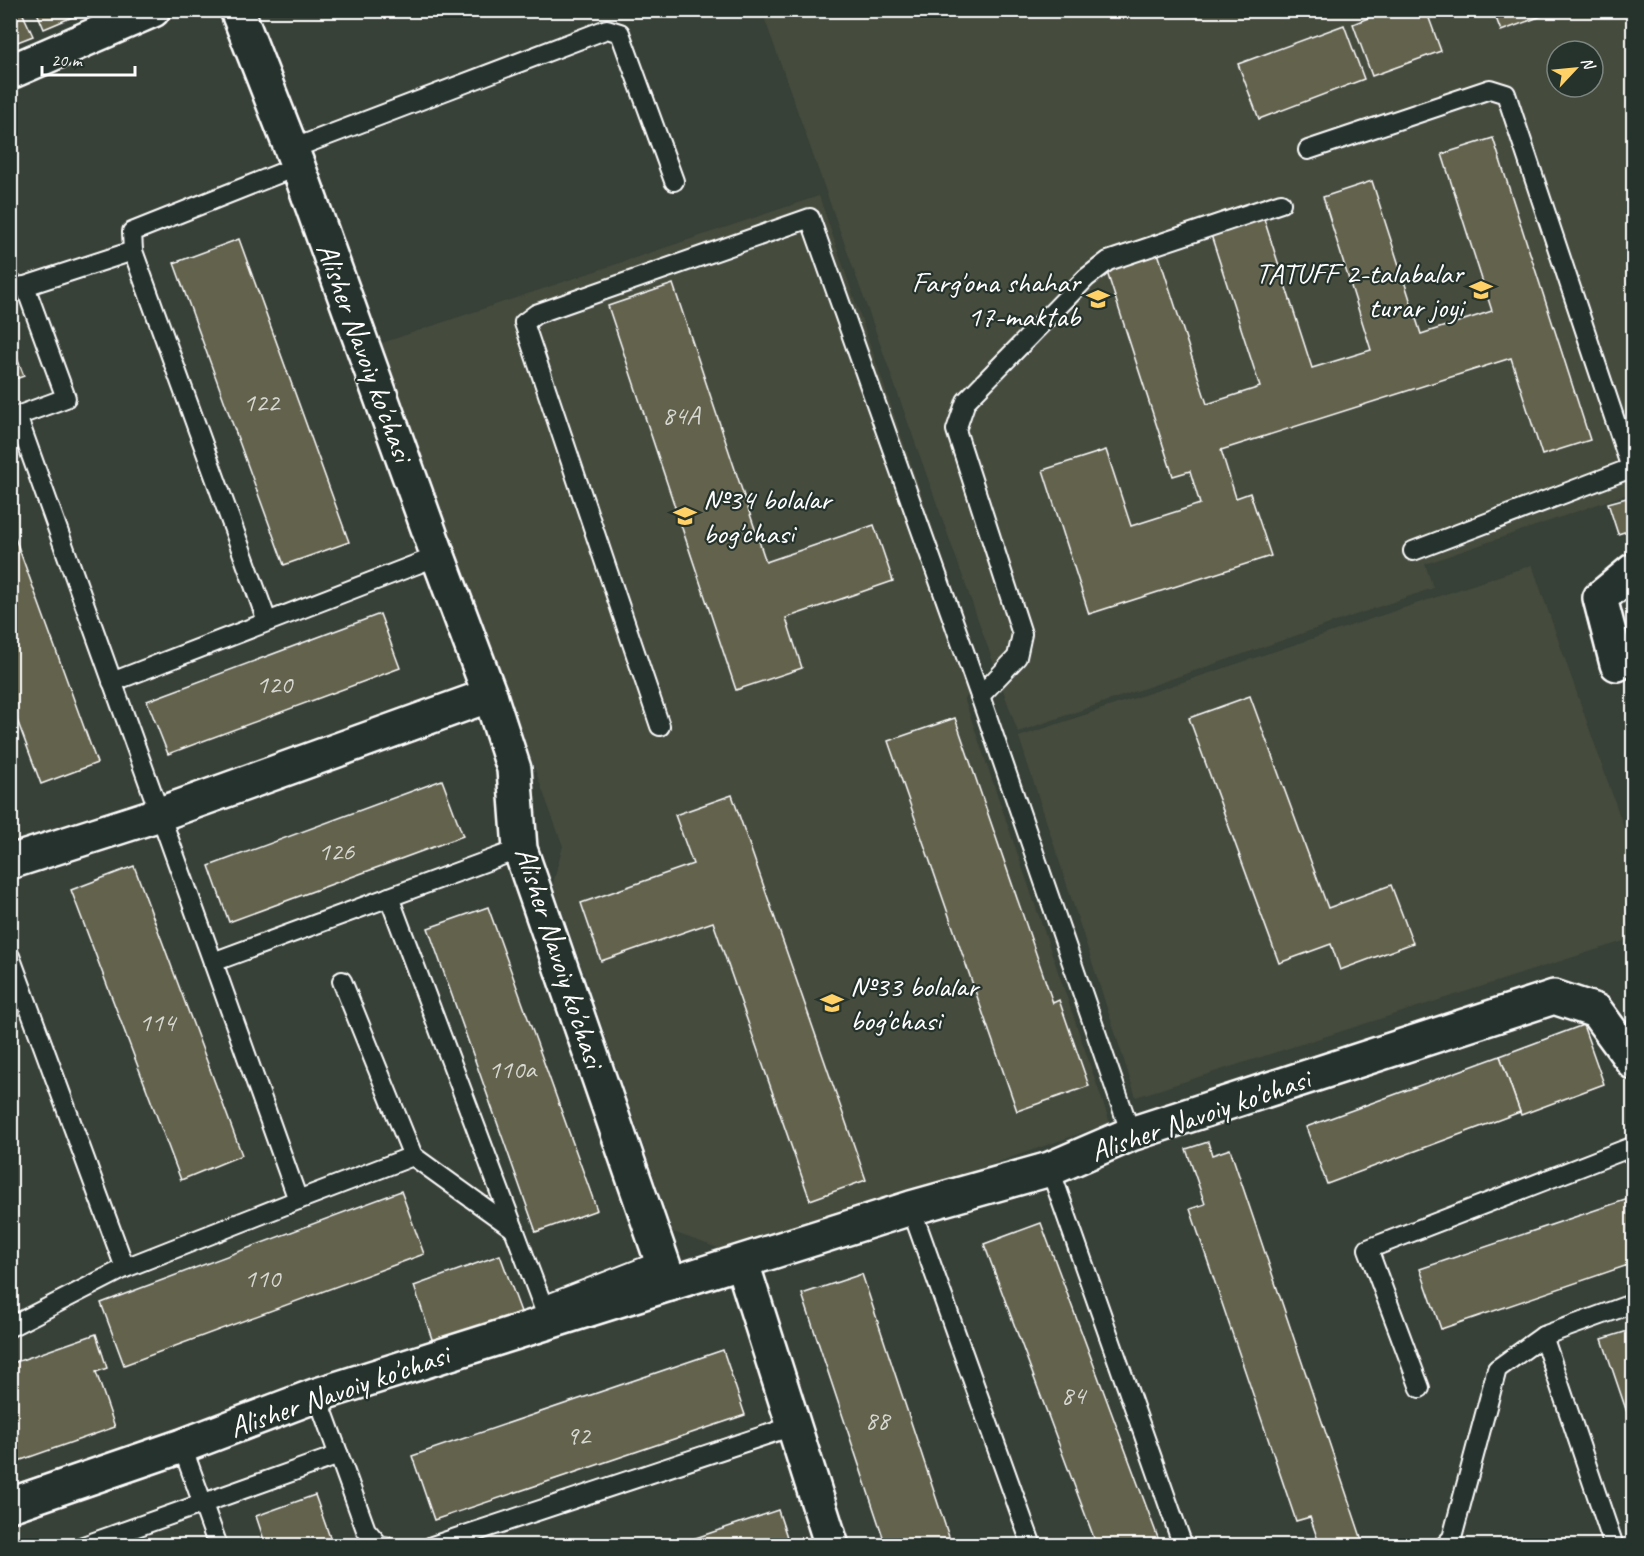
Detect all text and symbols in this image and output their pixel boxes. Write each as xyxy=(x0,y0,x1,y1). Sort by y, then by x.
scale bar xyxy=(42,39,135,77)
north arrow xyxy=(1545,39,1605,99)
text: 20 m xyxy=(51,49,84,71)
text: N xyxy=(1576,54,1600,74)
street label: Alisher Navoiy ko'chasi xyxy=(308,238,423,470)
place label: TATUFF 2-talabalar turar joyi xyxy=(1255,254,1466,326)
place label: Farg'ona shahar 17-maktab xyxy=(912,263,1082,335)
school or university icon: TATUFF 2-talabalar turar joyi xyxy=(1468,277,1494,303)
school or university icon: Farg'ona shahar 17-maktab xyxy=(1085,286,1111,312)
house number: 122 xyxy=(243,385,281,419)
house number: 84A xyxy=(662,398,701,432)
place label: №34 bolalar bog'chasi xyxy=(703,480,834,552)
school or university icon: №34 bolalar bog'chasi xyxy=(672,503,698,529)
house number: 120 xyxy=(256,667,294,701)
house number: 126 xyxy=(318,834,355,868)
street label: Alisher Navoiy ko'chasi xyxy=(506,842,615,1075)
place label: №33 bolalar bog'chasi xyxy=(850,967,981,1039)
school or university icon: №33 bolalar bog'chasi xyxy=(819,990,845,1016)
house number: 114 xyxy=(139,1005,178,1039)
house number: 110а xyxy=(488,1052,538,1086)
street label: Alisher Navoiy ko'chasi xyxy=(1085,1059,1318,1170)
house number: 110 xyxy=(244,1261,282,1295)
street label: Alisher Navoiy ko'chasi xyxy=(224,1335,457,1446)
house number: 84 xyxy=(1061,1378,1088,1412)
house number: 88 xyxy=(865,1403,892,1437)
house number: 92 xyxy=(566,1418,592,1452)

